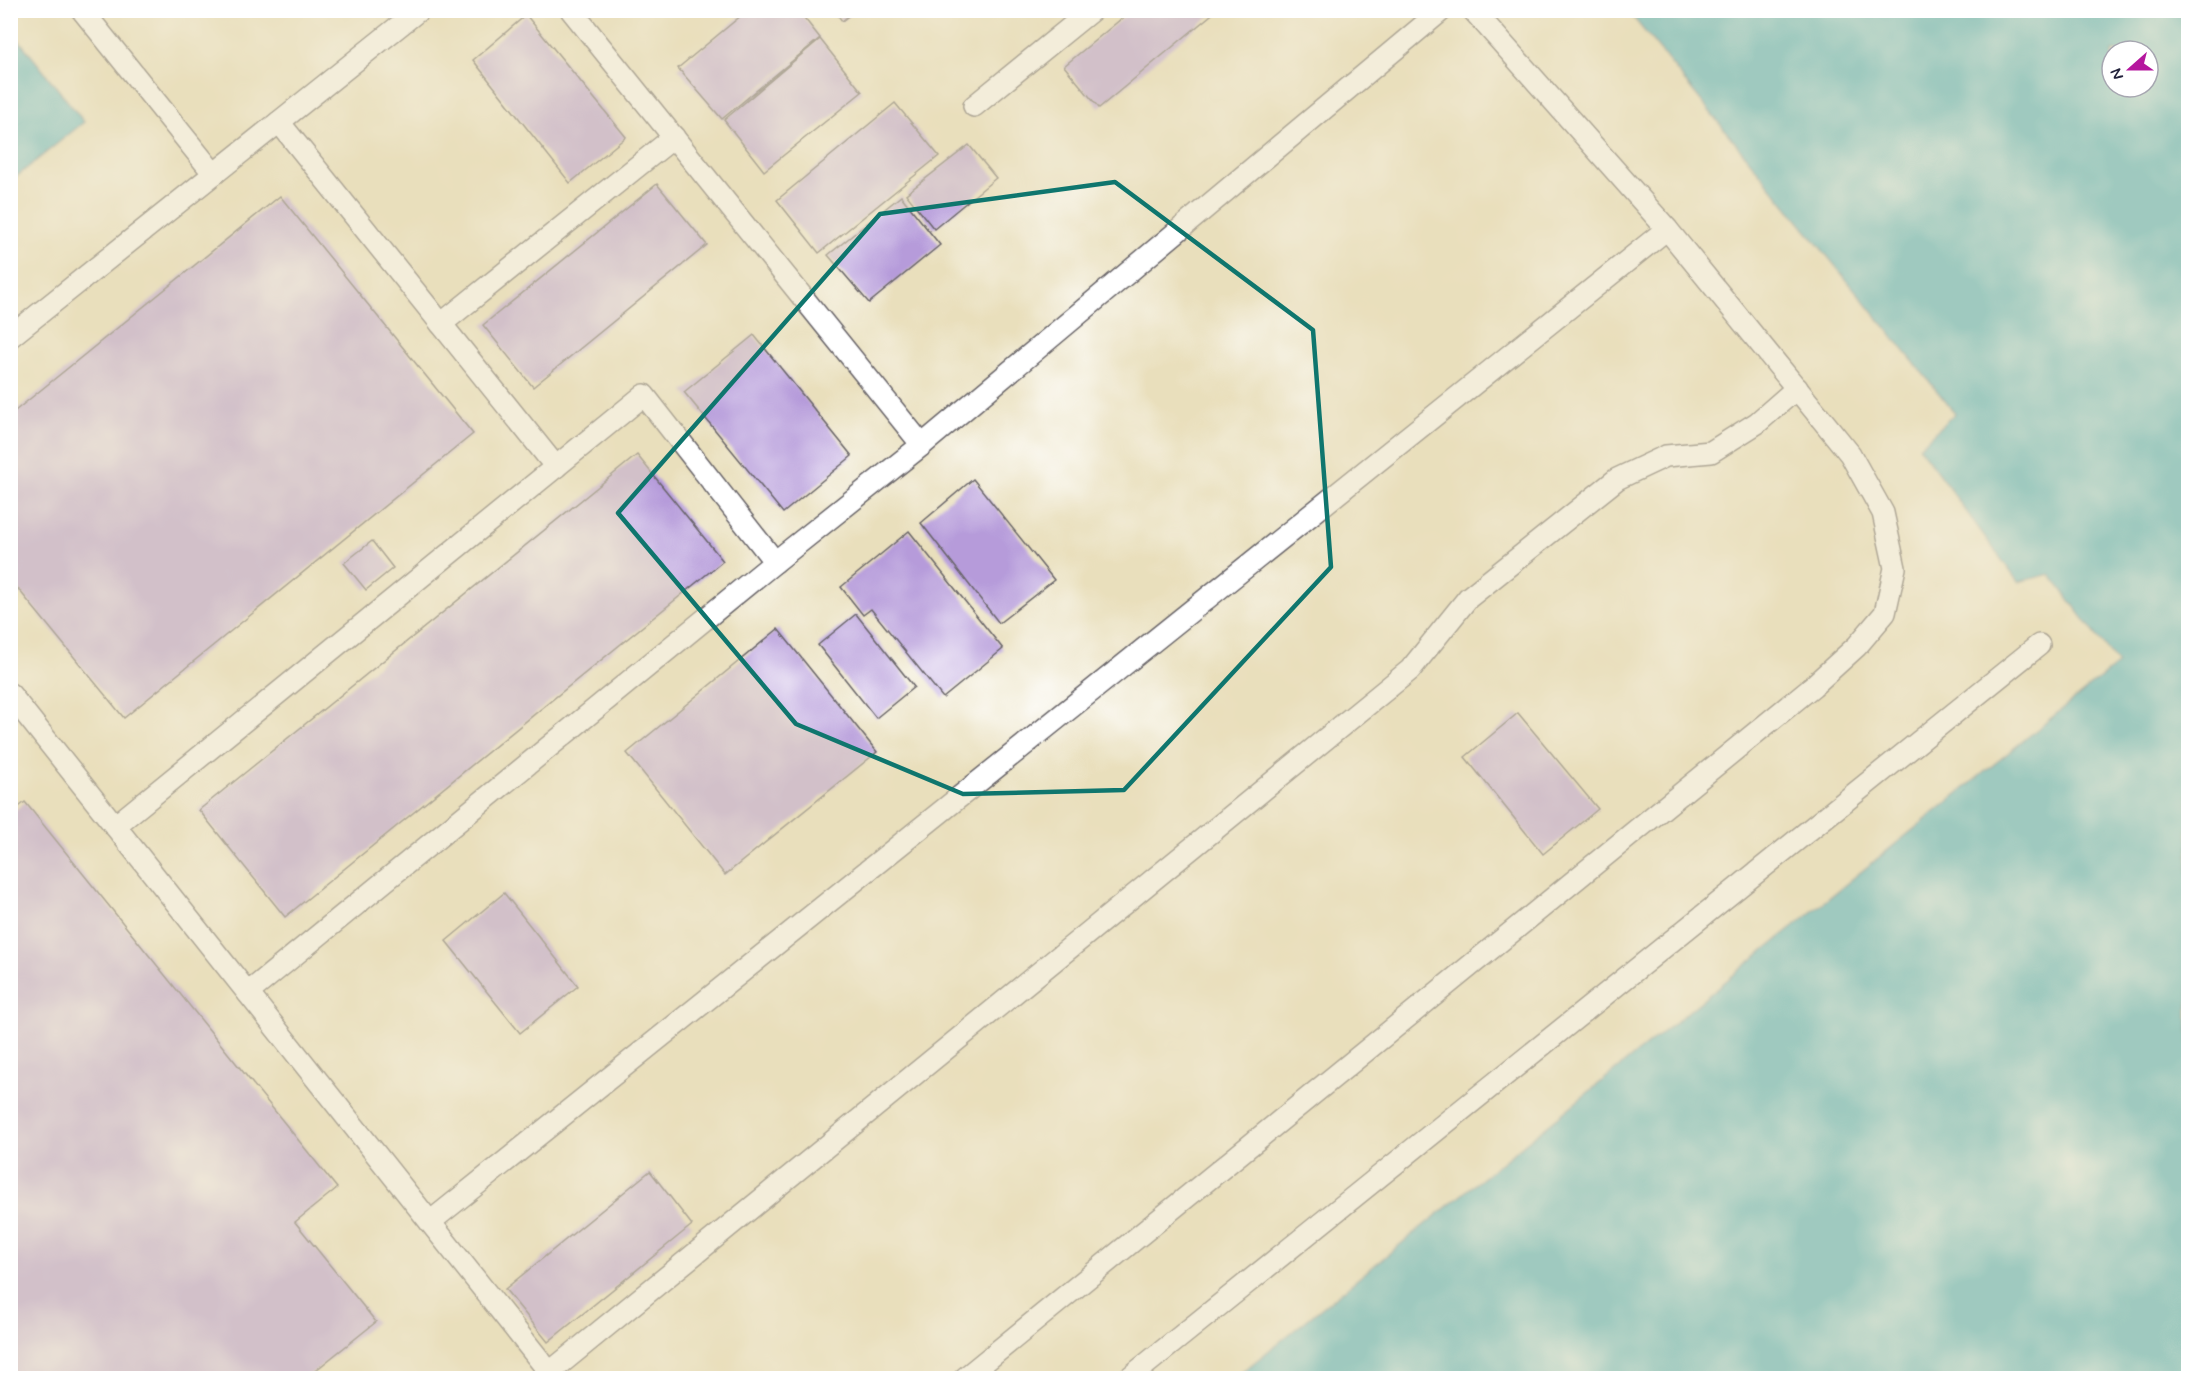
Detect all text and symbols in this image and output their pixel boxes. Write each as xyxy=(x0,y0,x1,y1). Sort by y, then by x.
north arrow xyxy=(2100,39,2160,99)
text: N xyxy=(2106,65,2129,83)

